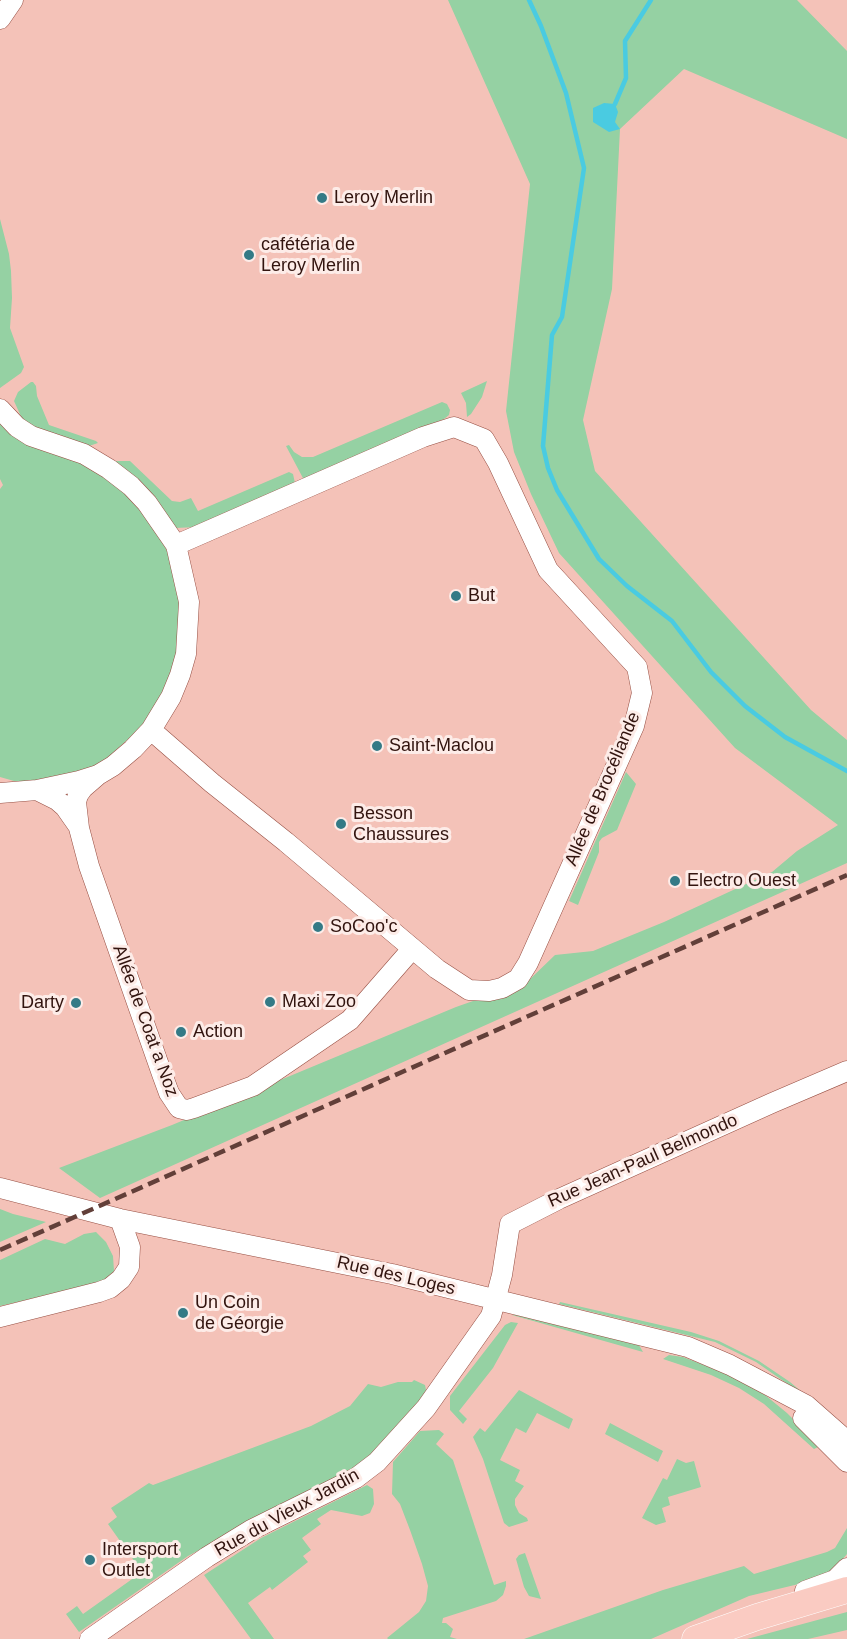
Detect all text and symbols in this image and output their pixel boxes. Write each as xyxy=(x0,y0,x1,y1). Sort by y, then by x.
place label: Leroy Merlin xyxy=(334,187,433,209)
marker: Leroy Merlin xyxy=(315,191,329,205)
place label: cafétéria de Leroy Merlin xyxy=(261,234,360,276)
marker: cafétéria de Leroy Merlin xyxy=(242,248,256,262)
place label: But xyxy=(468,585,495,607)
marker: But xyxy=(449,589,463,603)
street label: Allée de Brocéliande xyxy=(561,709,645,869)
place label: Saint-Maclou xyxy=(389,735,494,757)
marker: Saint-Maclou xyxy=(370,739,384,753)
place label: Besson Chaussures xyxy=(353,803,449,846)
marker: Besson Chaussures xyxy=(334,817,348,831)
place label: Electro Ouest xyxy=(687,870,796,892)
marker: Electro Ouest xyxy=(668,874,682,888)
place label: SoCoo'c xyxy=(330,916,397,938)
marker: SoCoo'c xyxy=(311,920,325,934)
street label: Allée de Coat a Noz xyxy=(107,942,183,1100)
place label: Maxi Zoo xyxy=(282,991,356,1013)
place label: Darty xyxy=(21,992,64,1014)
marker: Maxi Zoo xyxy=(263,995,277,1009)
marker: Darty xyxy=(69,996,83,1010)
place label: Action xyxy=(193,1021,243,1043)
marker: Action xyxy=(174,1025,188,1039)
street label: Rue Jean-Paul Belmondo xyxy=(545,1109,741,1213)
street label: Rue des Loges xyxy=(335,1252,457,1300)
place label: Un Coin de Géorgie xyxy=(195,1292,284,1334)
marker: Un Coin de Géorgie xyxy=(176,1306,190,1320)
street label: Rue du Vieux Jardin xyxy=(211,1464,363,1562)
place label: Intersport Outlet xyxy=(102,1539,178,1582)
marker: Intersport Outlet xyxy=(83,1553,97,1567)

